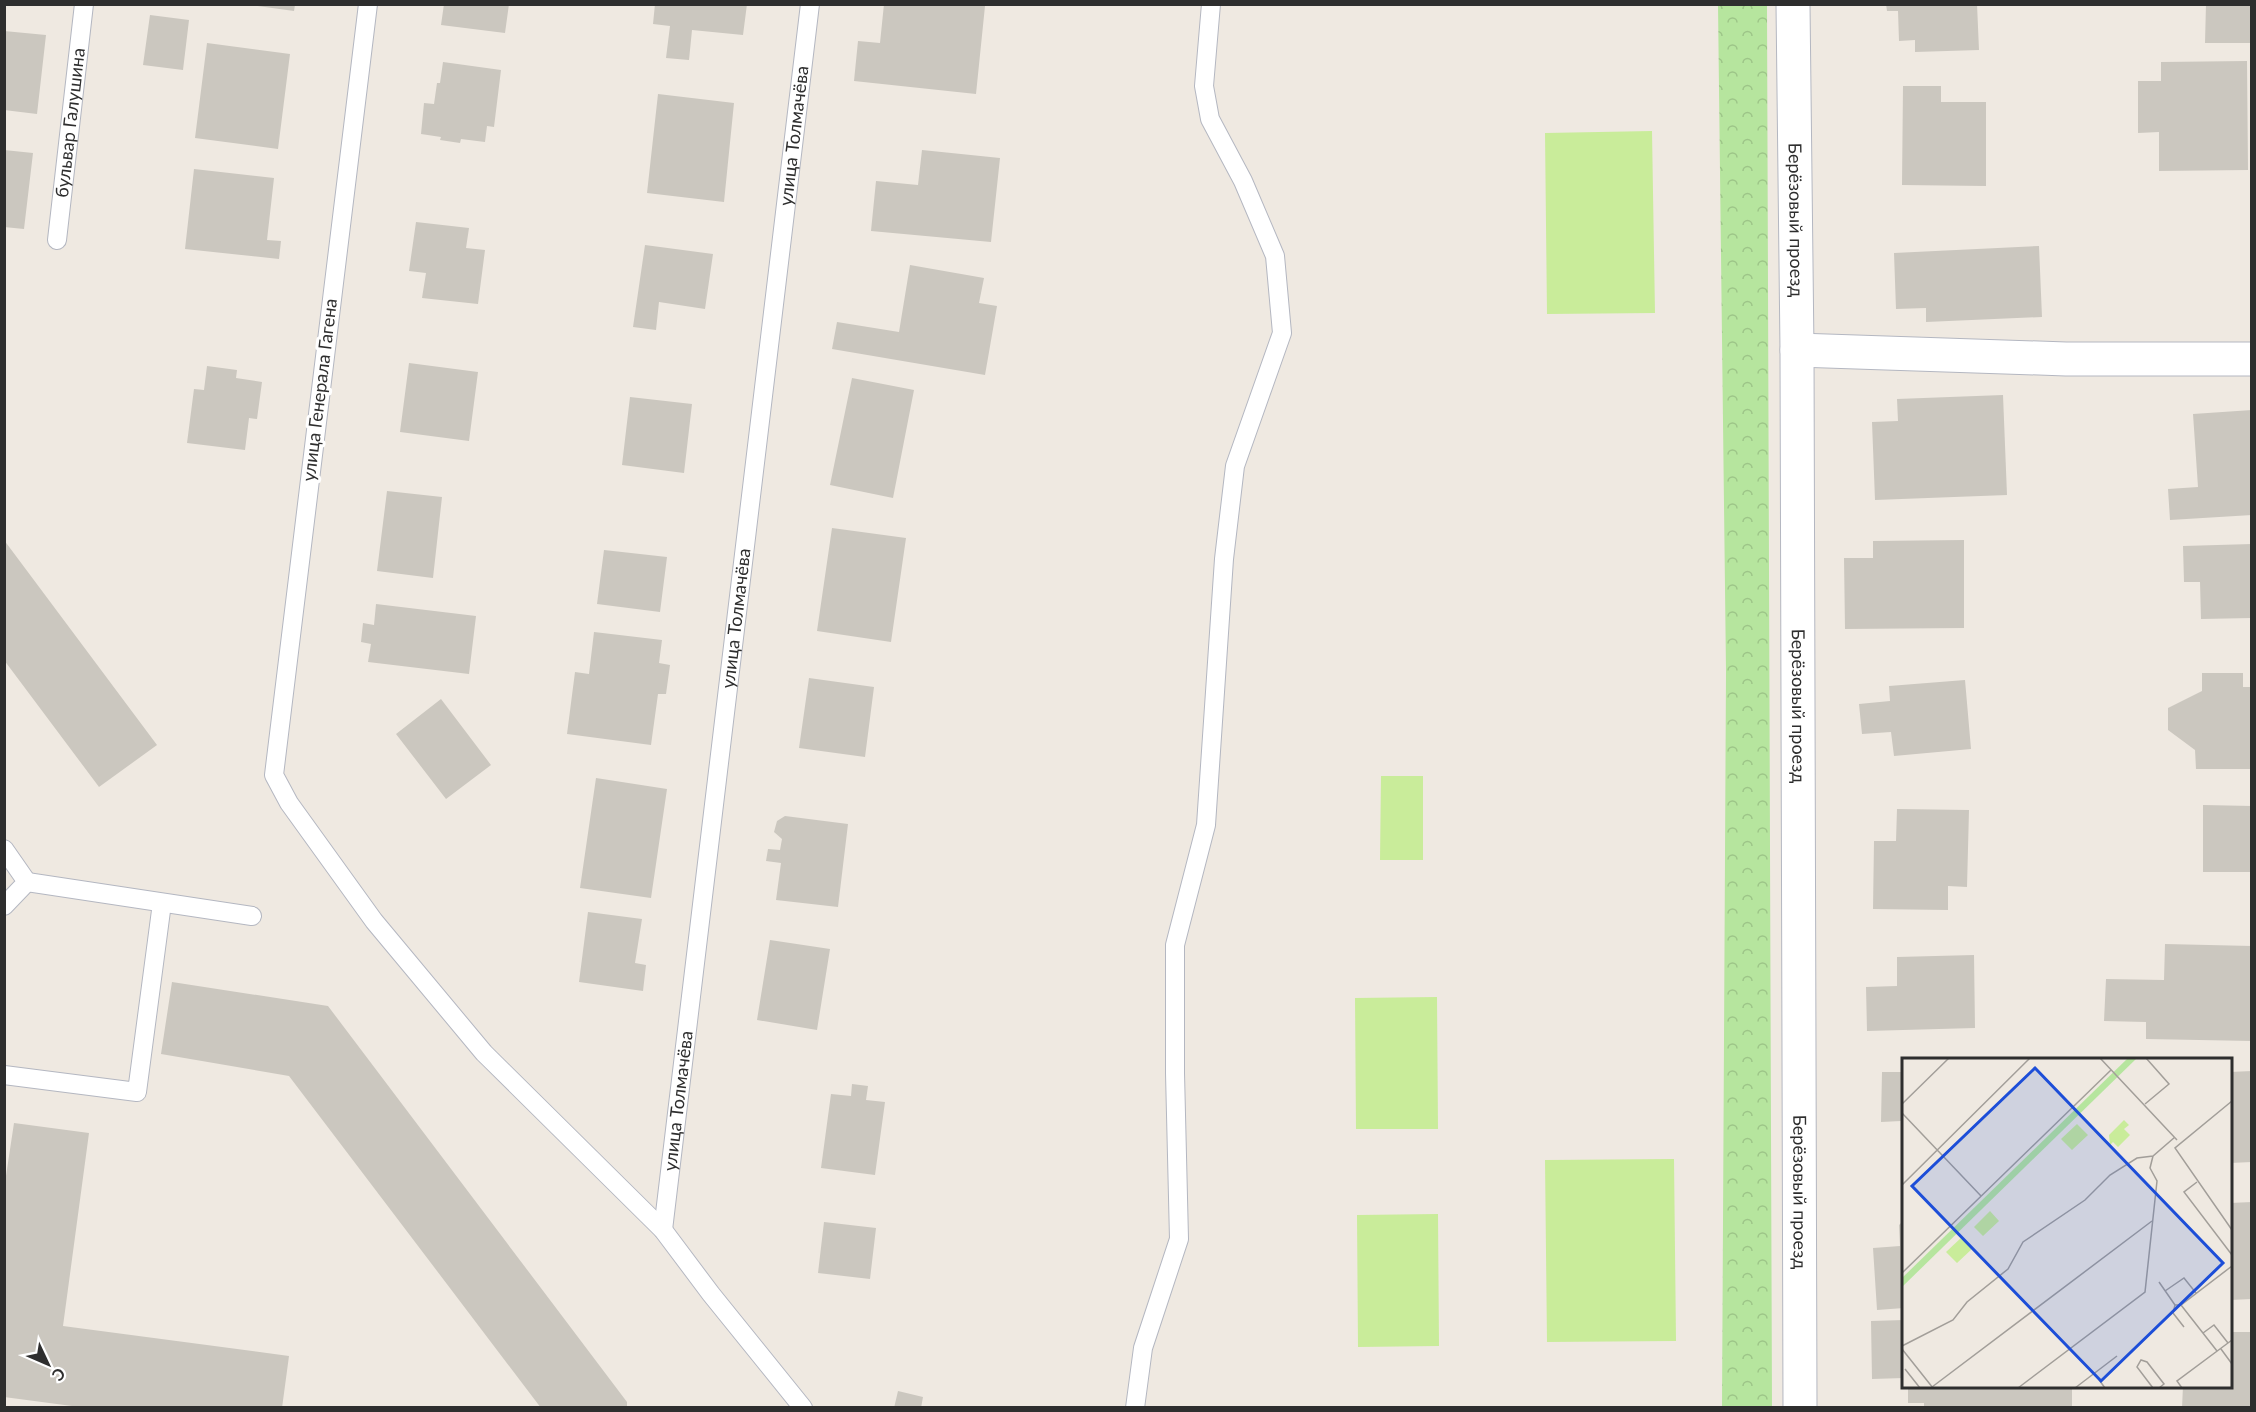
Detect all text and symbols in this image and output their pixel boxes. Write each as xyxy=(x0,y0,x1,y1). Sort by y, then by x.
street label: бульвар Галушина xyxy=(50,47,89,199)
street label: улица Толмачёва xyxy=(774,64,813,207)
street label: Берёзовый проезд xyxy=(1785,143,1808,297)
street label: улица Генерала Гагена xyxy=(297,297,341,483)
street label: улица Толмачёва xyxy=(716,547,755,690)
street label: Берёзовый проезд xyxy=(1788,629,1810,783)
street label: улица Толмачёва xyxy=(658,1029,697,1172)
inset map xyxy=(1902,1058,2232,1388)
street label: Берёзовый проезд xyxy=(1789,1115,1812,1269)
north arrow xyxy=(18,1334,78,1394)
text: С xyxy=(48,1364,70,1385)

